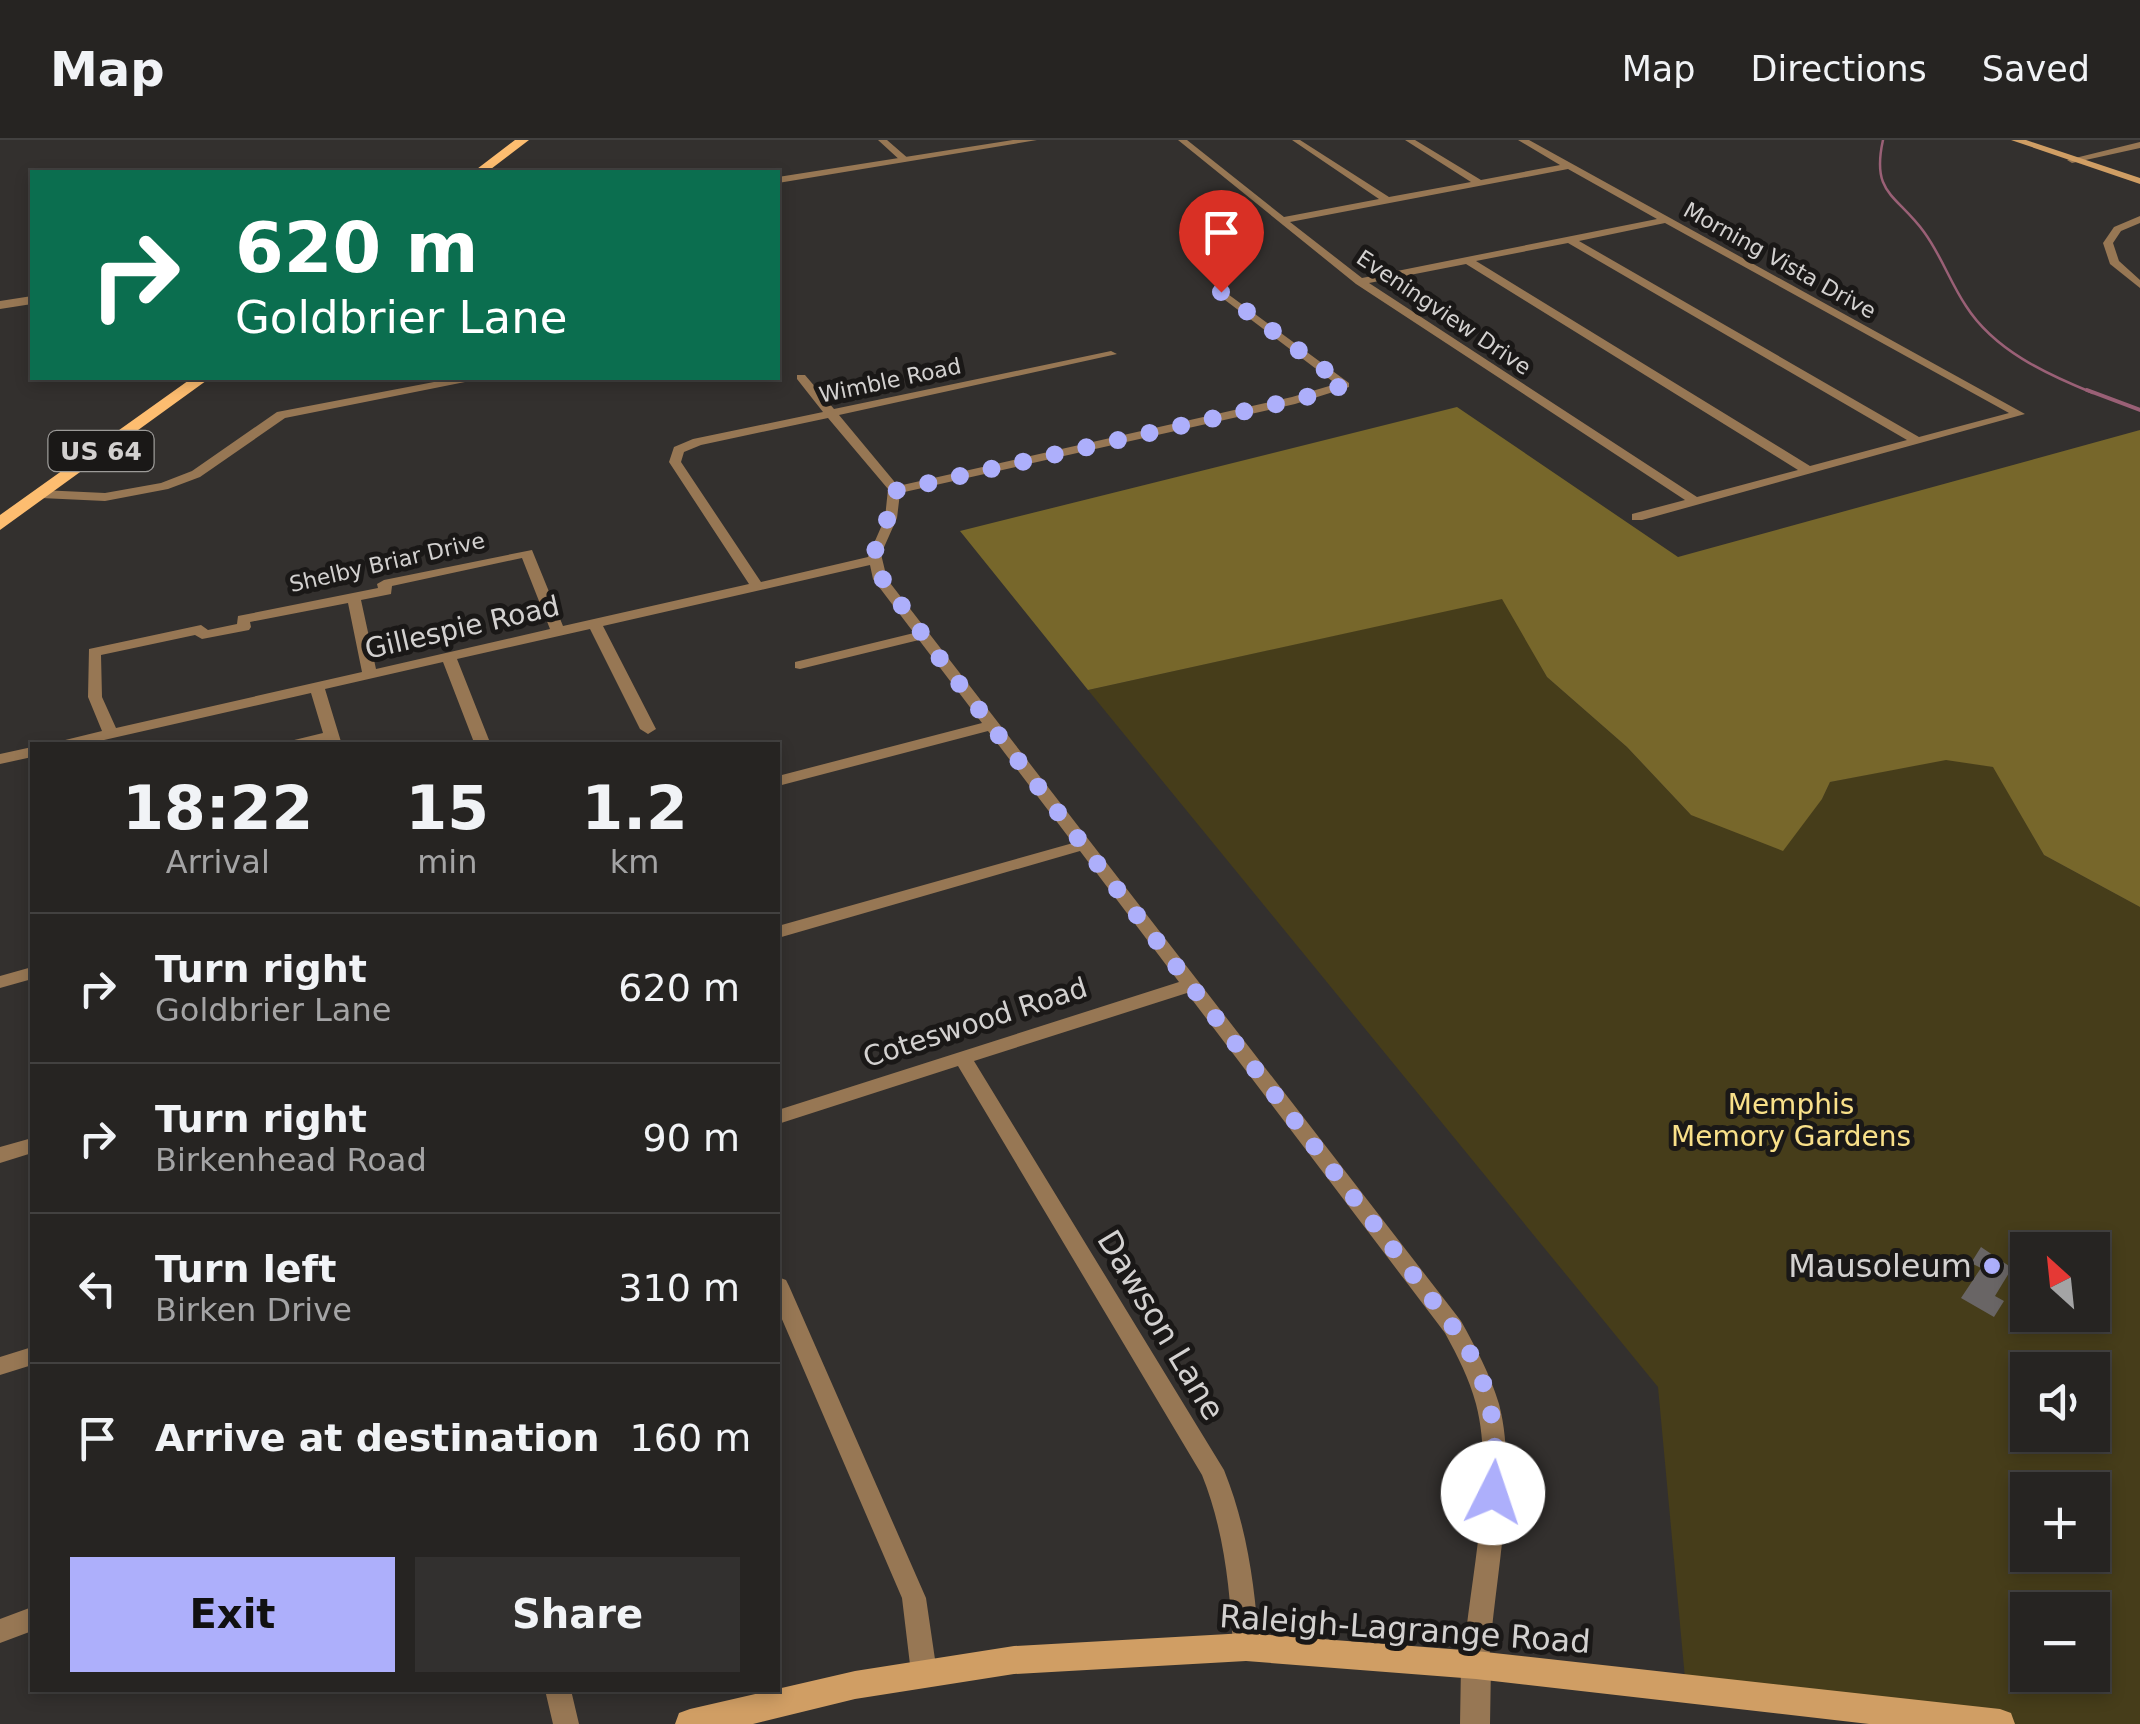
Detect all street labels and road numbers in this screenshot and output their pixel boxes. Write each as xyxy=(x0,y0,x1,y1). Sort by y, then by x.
street label: Morning Vista Drive xyxy=(1679,197,1880,324)
street label: Eveningview Drive xyxy=(1352,245,1536,380)
street label: Wimble Road xyxy=(817,353,963,408)
road number: US 64 xyxy=(48,431,154,471)
street label: Shelby Briar Drive xyxy=(287,528,487,597)
street label: Gillespie Road xyxy=(362,589,563,666)
street label: Coteswood Road xyxy=(859,971,1091,1074)
street label: Dawson Lane xyxy=(1089,1223,1233,1427)
street label: Raleigh-Lagrange Road xyxy=(1218,1597,1592,1661)

